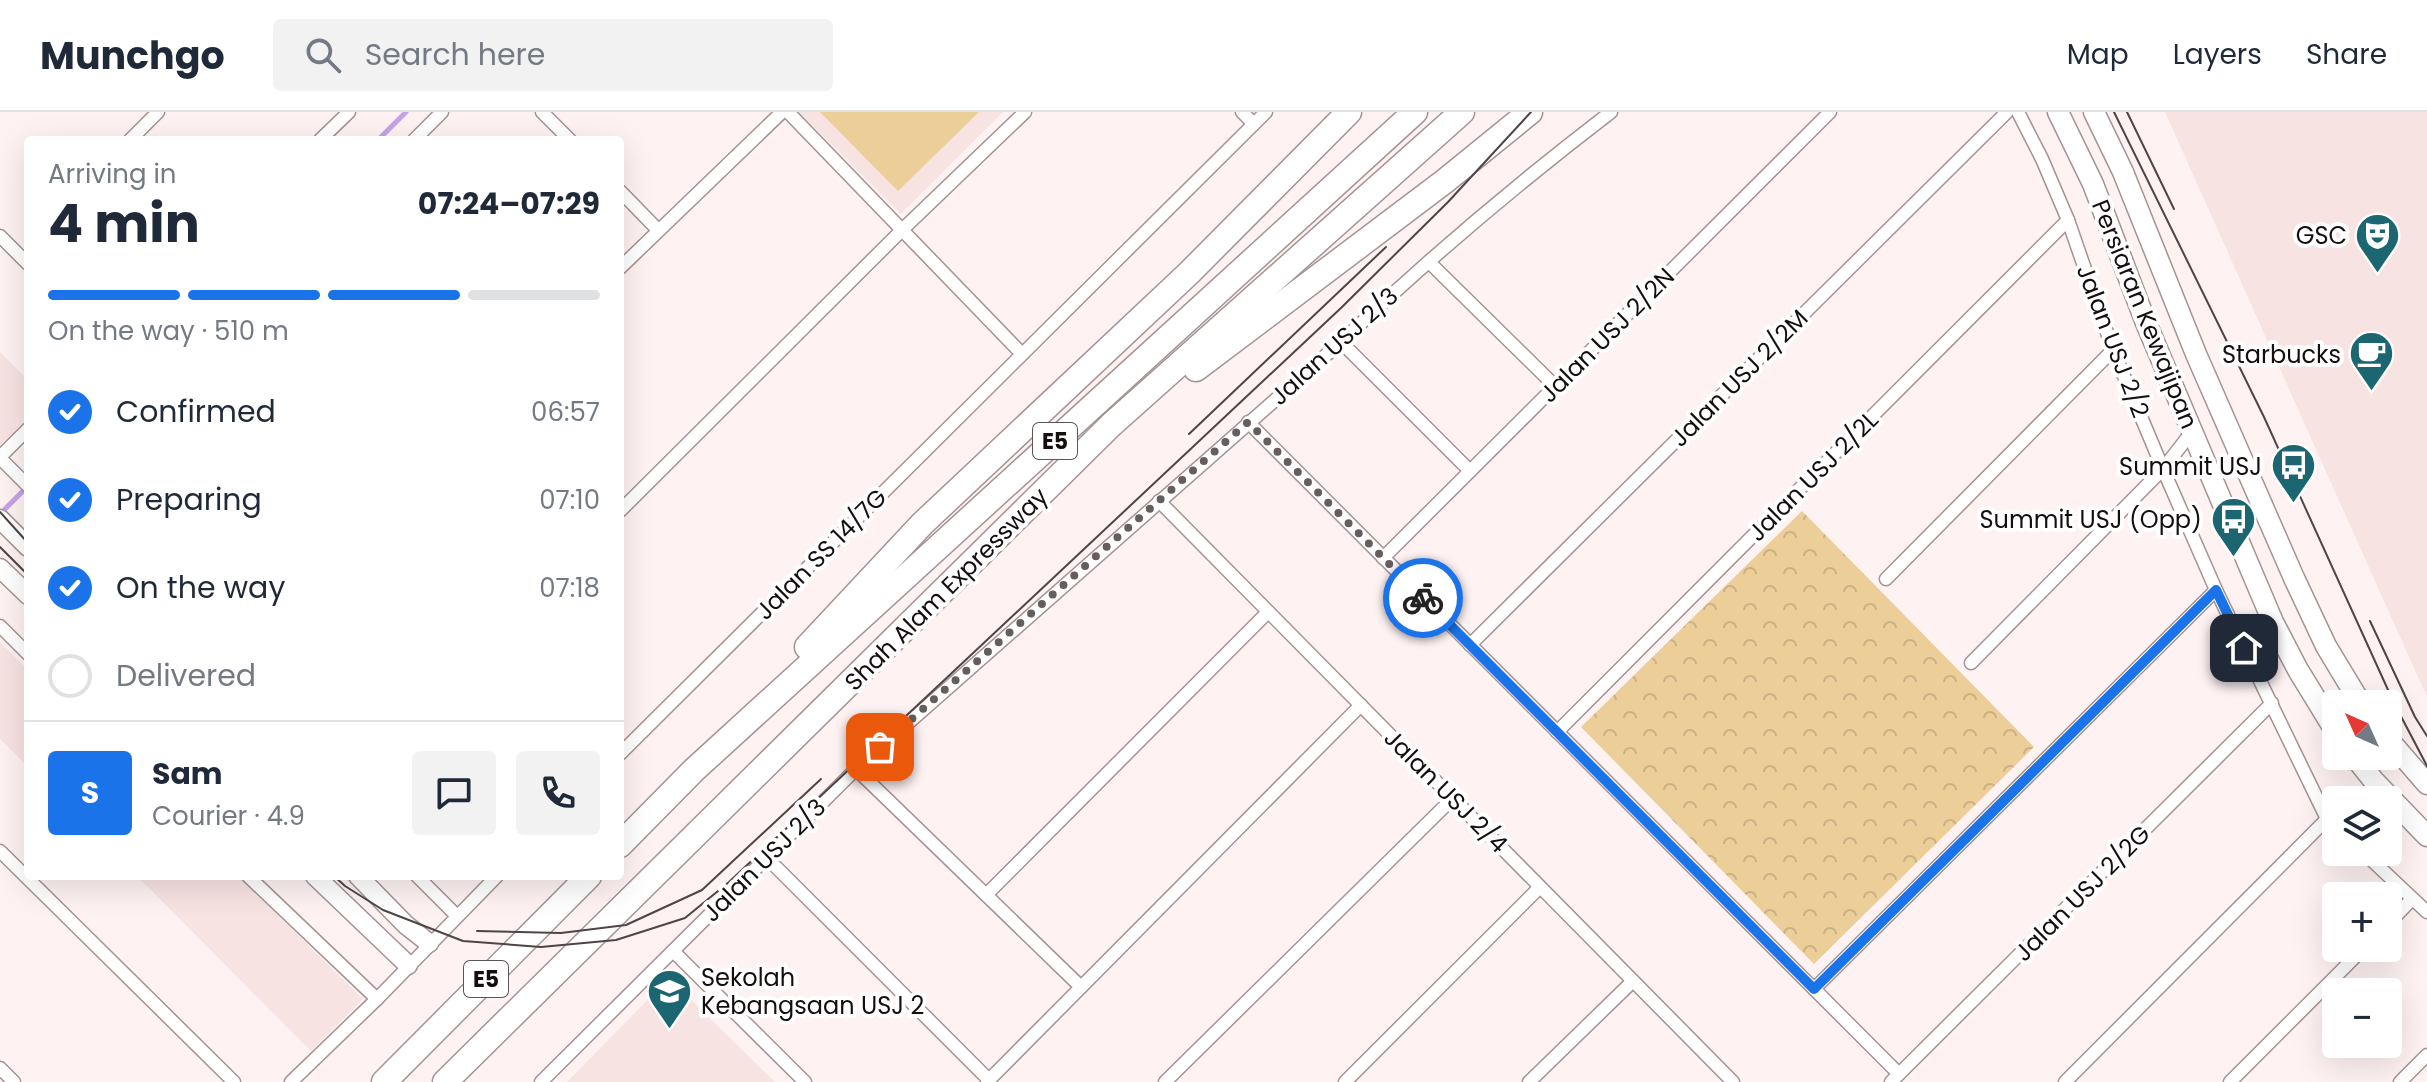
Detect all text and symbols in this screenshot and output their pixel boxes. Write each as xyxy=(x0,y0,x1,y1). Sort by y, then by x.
search box xyxy=(273,19,833,91)
text: Munchgo xyxy=(40,29,225,82)
icon: search xyxy=(301,33,345,77)
text: Search here xyxy=(365,33,545,76)
text: Map xyxy=(2067,35,2129,74)
text: Layers xyxy=(2173,35,2262,74)
text: Share xyxy=(2306,35,2387,74)
text: Arriving in xyxy=(48,156,177,192)
text: 07:24–07:29 xyxy=(418,182,600,225)
text: 4 min xyxy=(48,187,200,260)
street label: Persiaran Kewajipan xyxy=(2084,195,2206,433)
theatre icon: GSC xyxy=(2354,211,2402,274)
place label: GSC xyxy=(2296,219,2347,252)
street label: Jalan USJ 2/2N xyxy=(1532,260,1682,410)
street label: Jalan USJ 2/2 xyxy=(2069,260,2157,422)
street label: Jalan USJ 2/3 xyxy=(1263,280,1405,412)
street label: Jalan USJ 2/2M xyxy=(1663,302,1815,454)
text: On the way · 510 m xyxy=(48,313,289,349)
cafe icon: Starbucks xyxy=(2348,330,2396,393)
place label: Starbucks xyxy=(2222,338,2341,371)
icon: check xyxy=(48,390,92,434)
text: Confirmed xyxy=(116,390,276,433)
text: 06:57 xyxy=(531,394,600,430)
street label: Jalan USJ 2/2L xyxy=(1741,404,1885,548)
road number: E5 xyxy=(1033,423,1077,459)
bus stop icon: Summit USJ xyxy=(2269,442,2317,505)
place label: Summit USJ xyxy=(2119,450,2262,483)
icon: check xyxy=(48,478,92,522)
text: Preparing xyxy=(116,478,262,521)
street label: Shah Alam Expressway xyxy=(837,480,1055,698)
street label: Jalan SS 14/7G xyxy=(748,481,894,627)
text: 07:10 xyxy=(539,482,600,518)
bus stop icon: Summit USJ (Opp) xyxy=(2209,495,2257,558)
place label: Summit USJ (Opp) xyxy=(1980,503,2202,536)
courier xyxy=(1383,558,1463,638)
icon: check xyxy=(48,566,92,610)
text: On the way xyxy=(116,566,285,609)
text: 07:18 xyxy=(539,570,600,606)
icon: bike xyxy=(1401,576,1445,620)
pin xyxy=(2210,614,2278,682)
icon: home xyxy=(2222,626,2266,670)
text: Delivered xyxy=(116,654,256,697)
north arrow xyxy=(2322,690,2402,770)
map controls xyxy=(2322,690,2402,1058)
pin xyxy=(846,713,914,781)
street label: Jalan USJ 2/4 xyxy=(1377,722,1515,860)
icon: bag xyxy=(858,725,902,769)
button: chat xyxy=(412,751,496,835)
button: phone xyxy=(516,751,600,835)
text: Sam xyxy=(152,752,223,795)
text: S xyxy=(81,771,99,814)
button: layers xyxy=(2322,786,2402,866)
street label: Jalan USJ 2/3 xyxy=(695,791,833,929)
text: Courier · 4.9 xyxy=(152,798,305,834)
street label: Jalan USJ 2/2G xyxy=(2007,818,2157,968)
button: + xyxy=(2322,882,2402,962)
road number: E5 xyxy=(464,961,508,997)
place label: Sekolah Kebangsaan USJ 2 xyxy=(701,961,924,1022)
school or university icon: Sekolah Kebangsaan USJ 2 xyxy=(646,967,694,1030)
button: − xyxy=(2322,978,2402,1058)

